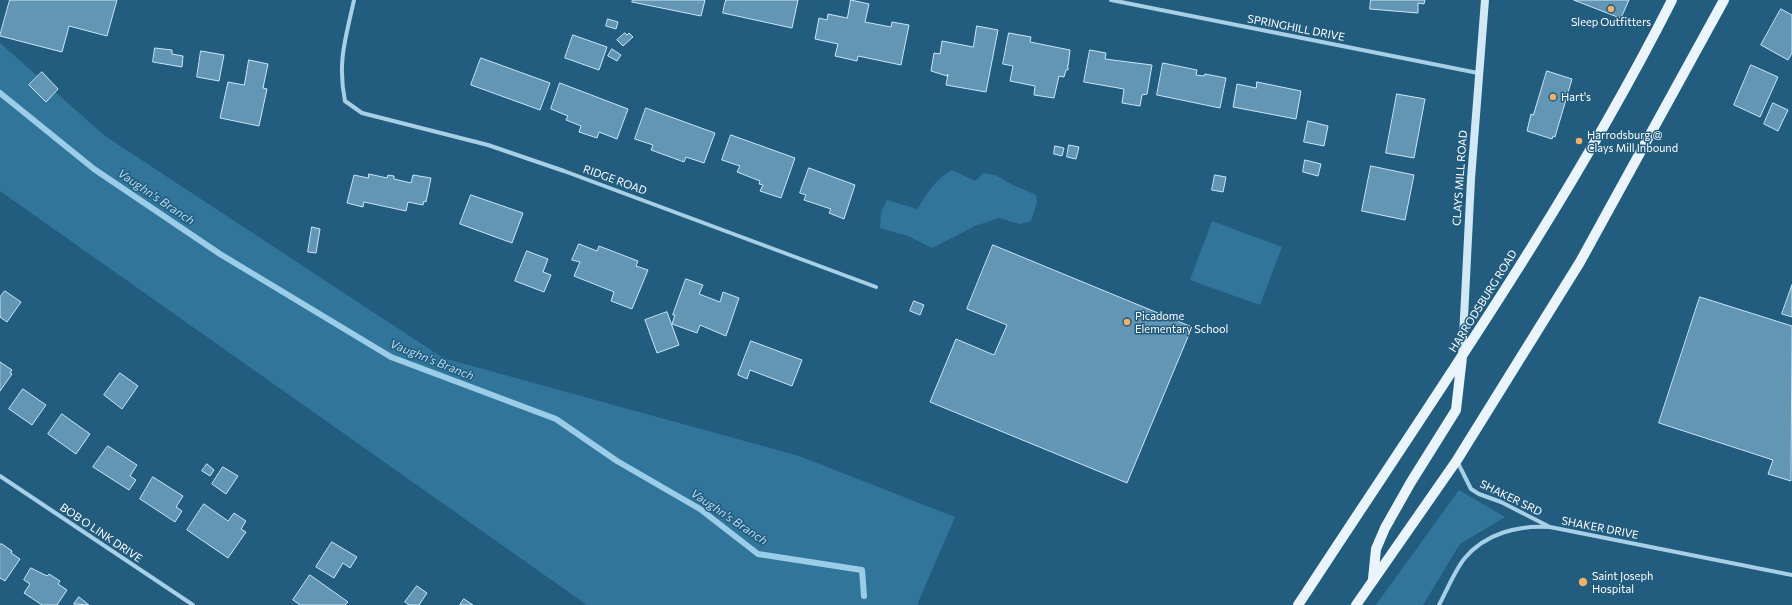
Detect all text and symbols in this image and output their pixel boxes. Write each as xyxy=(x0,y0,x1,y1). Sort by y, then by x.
marker: Sleep Outfitters xyxy=(1606,4,1616,14)
street label: SPRINGHILL DRIVE xyxy=(1246,12,1346,44)
place label: Sleep Outfitters xyxy=(1571,15,1651,29)
place label: Hart's xyxy=(1561,90,1591,104)
marker: Hart's xyxy=(1548,92,1558,102)
place label: Harrodsburg @ Clays Mill Inbound xyxy=(1587,128,1678,154)
street label: CLAYS MILL ROAD xyxy=(1450,130,1470,226)
marker: Harrodsburg @ Clays Mill Inbound xyxy=(1574,136,1584,146)
street label: RIDGE ROAD xyxy=(581,162,649,198)
water label: Vaughn's Branch xyxy=(115,166,197,228)
street label: HARRODSBURG ROAD xyxy=(1446,247,1520,355)
place label: Picadome Elementary School xyxy=(1135,309,1228,335)
marker: Picadome Elementary School xyxy=(1122,317,1132,327)
water label: Vaughn's Branch xyxy=(388,337,476,383)
street label: SHAKER SRD xyxy=(1478,477,1544,519)
water label: Vaughn's Branch xyxy=(688,486,770,548)
street label: BOB O LINK DRIVE xyxy=(57,501,145,565)
street label: SHAKER DRIVE xyxy=(1560,514,1640,542)
place label: Saint Joseph Hospital xyxy=(1592,569,1653,595)
marker: Saint Joseph Hospital xyxy=(1577,576,1589,588)

